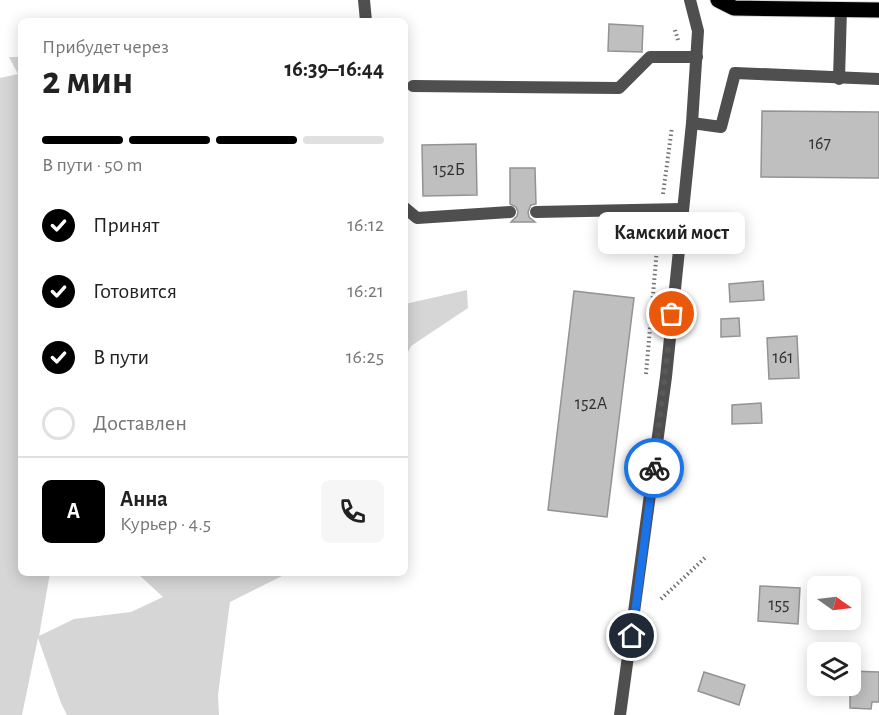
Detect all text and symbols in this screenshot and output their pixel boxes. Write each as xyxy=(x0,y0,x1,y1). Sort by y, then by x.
text: Прибудет через xyxy=(42,37,169,57)
text: 16:39–16:44 xyxy=(284,58,384,80)
text: 2 мин xyxy=(42,62,133,101)
house number: 167 xyxy=(809,135,831,153)
text: В пути · 50 m xyxy=(42,155,143,175)
house number: 152Б xyxy=(433,161,465,179)
icon: check xyxy=(42,209,75,242)
callout: Камский мост xyxy=(598,212,746,254)
text: Принят xyxy=(93,214,159,236)
text: 16:12 xyxy=(347,215,384,235)
text: Камский мост xyxy=(614,223,729,243)
icon: check xyxy=(42,275,75,308)
text: Готовится xyxy=(93,280,177,302)
text: 16:21 xyxy=(347,281,384,301)
pin xyxy=(646,288,697,339)
icon: bag xyxy=(655,297,688,330)
icon: check xyxy=(42,341,75,374)
text: В пути xyxy=(93,346,149,368)
text: 16:25 xyxy=(346,347,384,367)
house number: 161 xyxy=(773,349,793,367)
house number: 152А xyxy=(575,395,608,413)
text: Доставлен xyxy=(93,412,187,434)
courier xyxy=(624,438,684,498)
icon: bike xyxy=(638,452,671,485)
button: phone xyxy=(321,480,384,543)
text: Анна xyxy=(120,488,168,510)
text: А xyxy=(67,500,80,522)
text: Курьер · 4.5 xyxy=(120,514,211,534)
north arrow xyxy=(807,576,861,630)
map controls xyxy=(807,576,861,696)
house number: 155 xyxy=(768,596,790,614)
pin xyxy=(606,610,657,661)
icon: home xyxy=(615,619,648,652)
button: layers xyxy=(807,642,861,696)

